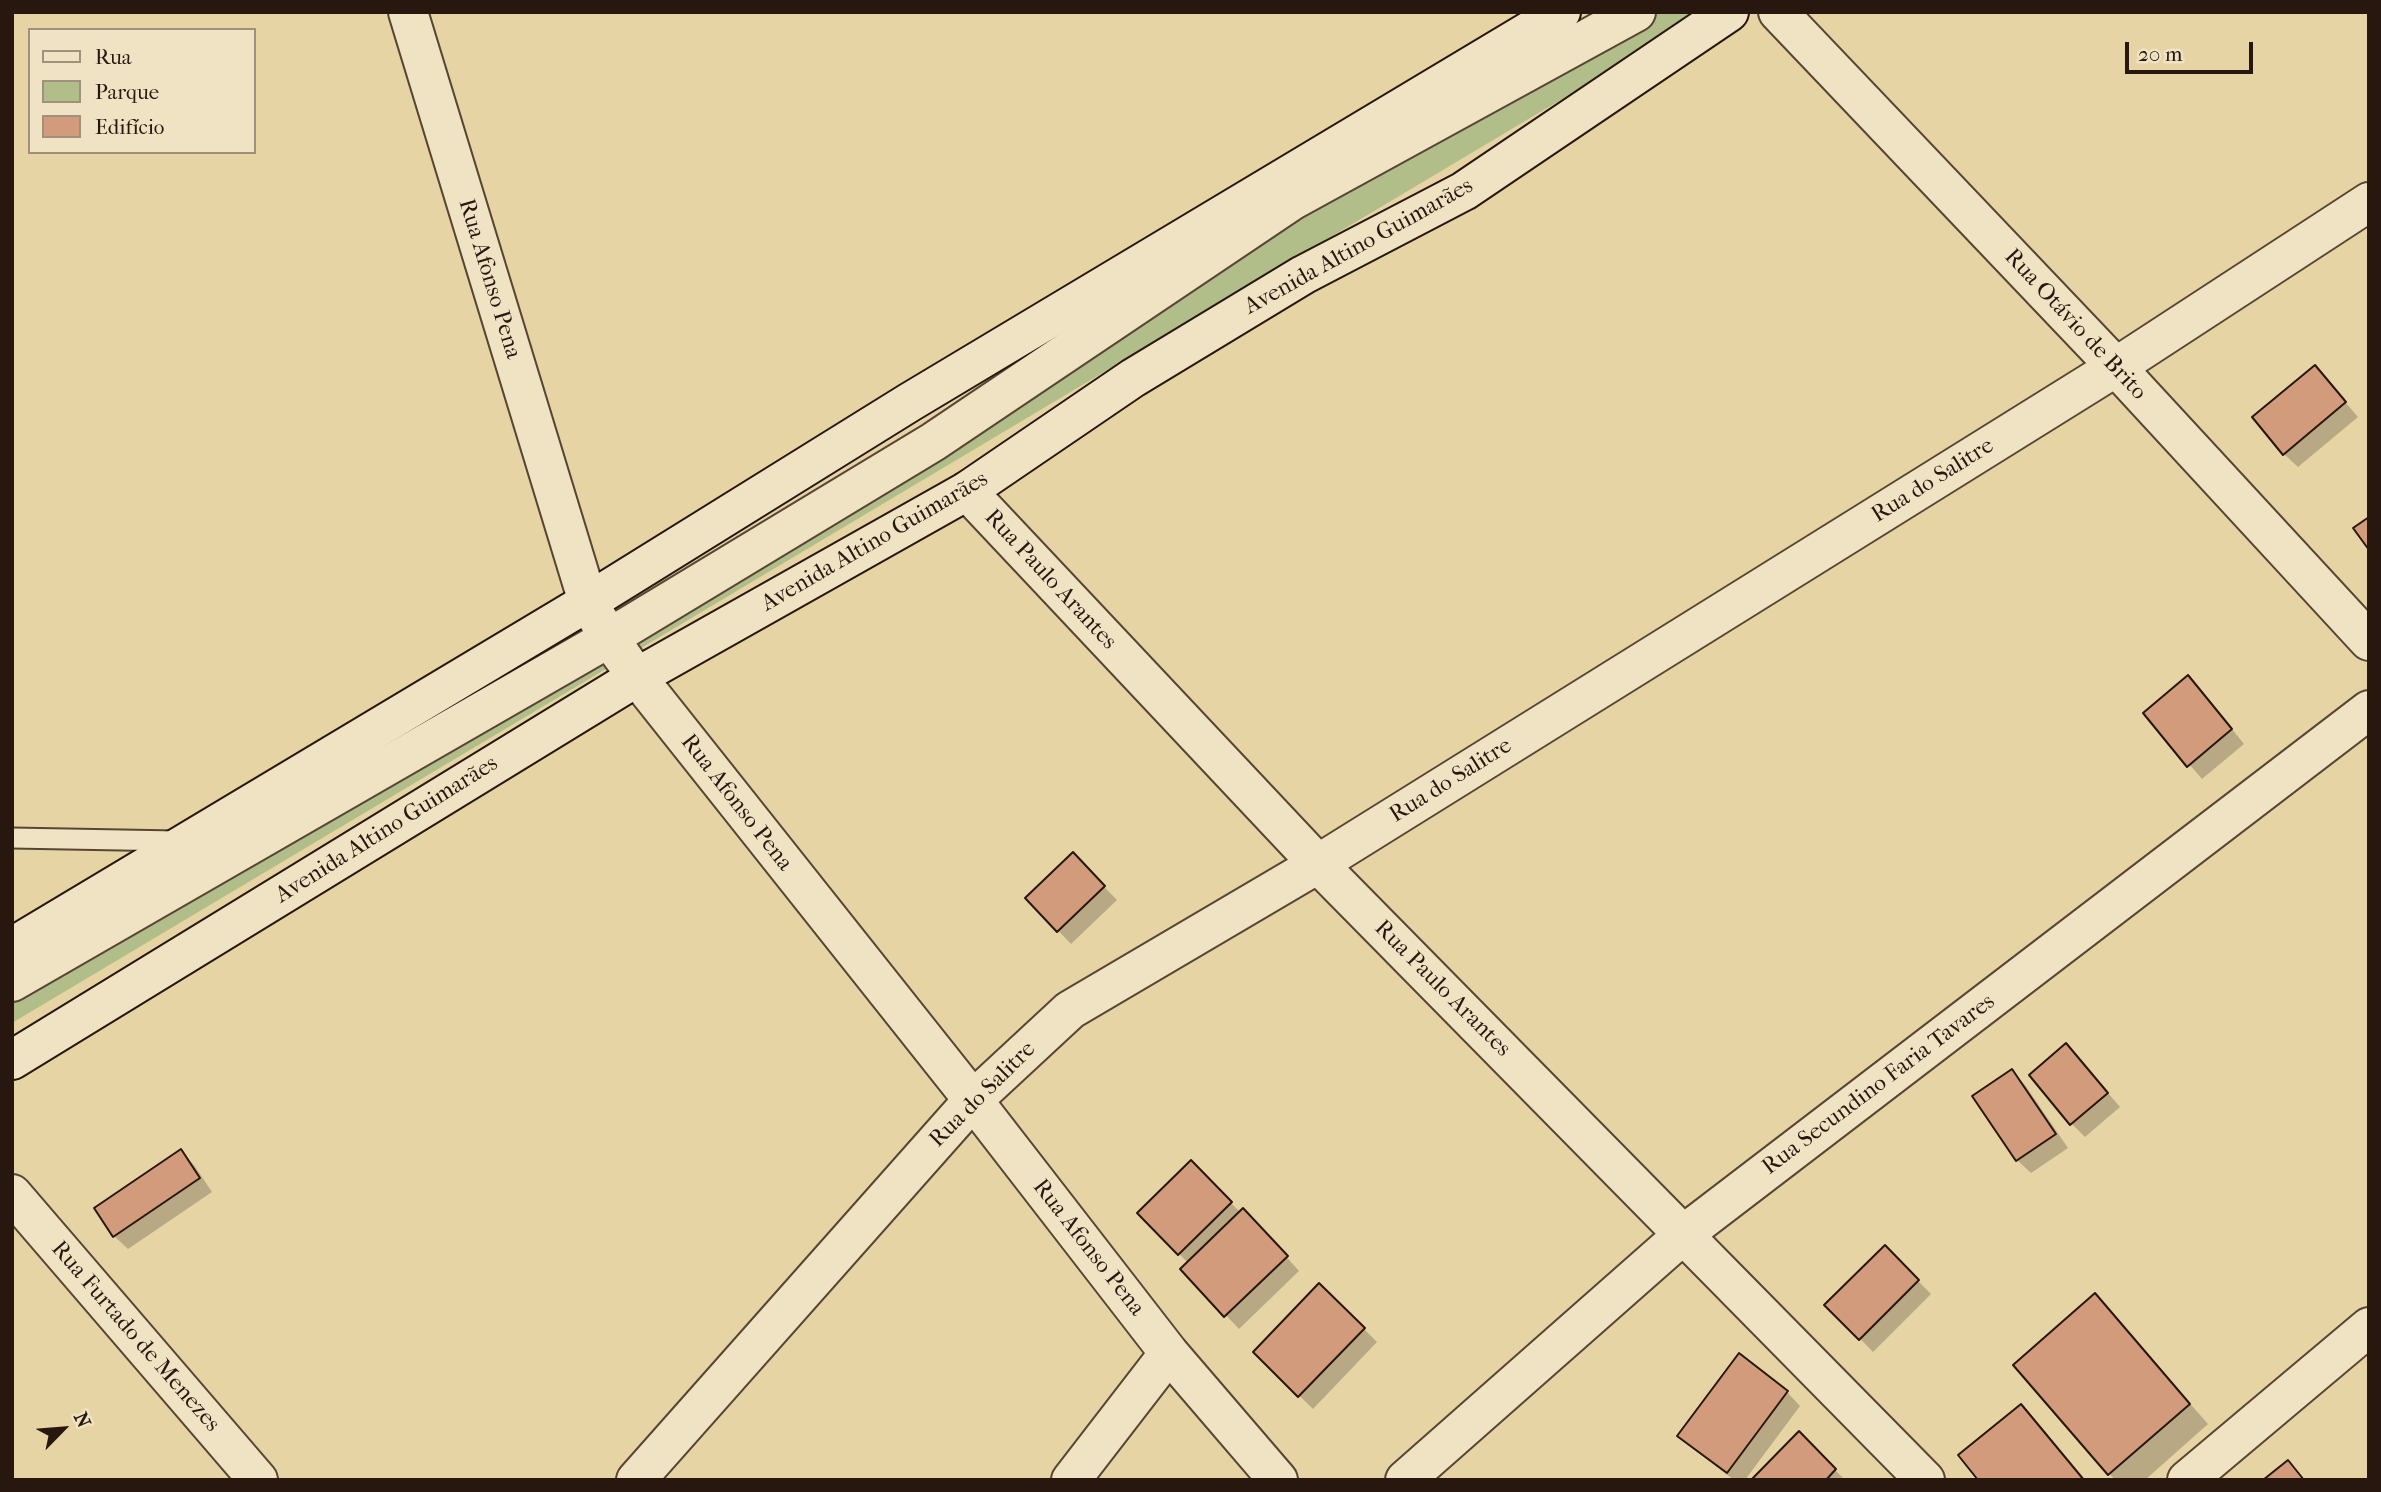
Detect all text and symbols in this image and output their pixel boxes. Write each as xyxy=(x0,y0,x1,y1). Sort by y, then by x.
legend xyxy=(28,28,256,154)
scale bar xyxy=(2129,28,2257,72)
text: 20 m xyxy=(2138,42,2182,66)
text: Rua xyxy=(95,45,132,69)
text: Parque xyxy=(95,80,159,104)
text: Edifício xyxy=(95,115,164,139)
street label: Avenida Altino Guimarães xyxy=(1240,173,1478,321)
street label: Rua Afonso Pena xyxy=(452,196,526,362)
street label: Rua Otávio de Brito xyxy=(1998,244,2152,406)
street label: Rua do Salitre xyxy=(1867,433,1999,529)
street label: Avenida Altino Guimarães xyxy=(757,466,993,618)
street label: Rua Paulo Arantes xyxy=(978,504,1122,656)
street label: Rua Afonso Pena xyxy=(674,729,798,877)
street label: Rua do Salitre xyxy=(1385,733,1517,829)
street label: Avenida Altino Guimarães xyxy=(271,750,503,910)
street label: Rua Paulo Arantes xyxy=(1368,915,1516,1063)
street label: Rua Secundino Faria Tavares xyxy=(1757,989,2001,1181)
street label: Rua do Salitre xyxy=(924,1036,1042,1154)
street label: Rua Afonso Pena xyxy=(1026,1174,1150,1322)
street label: Rua Furtado de Menezes xyxy=(45,1236,225,1438)
north arrow xyxy=(28,1394,98,1464)
text: N xyxy=(69,1409,95,1431)

